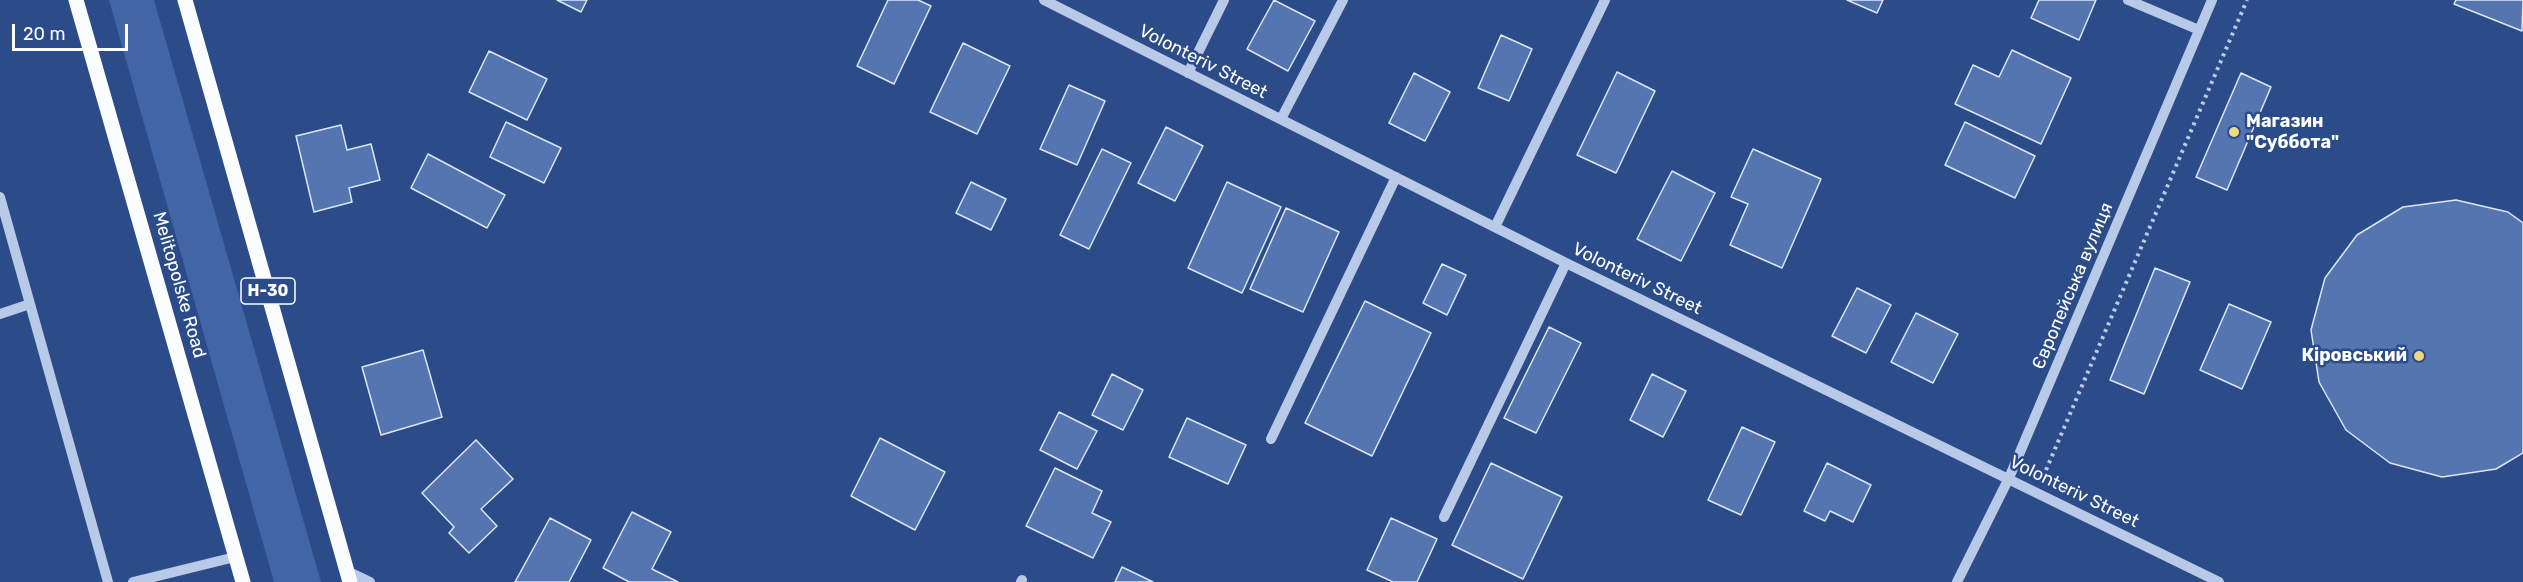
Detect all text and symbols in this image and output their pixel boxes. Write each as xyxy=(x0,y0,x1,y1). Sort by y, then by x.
scale bar xyxy=(15,12,130,50)
street label: Volonteriv Street xyxy=(1135,20,1271,104)
text: 20 m xyxy=(23,23,65,45)
place label: Магазин "Суббота" xyxy=(2246,111,2339,154)
marker: Магазин "Суббота" xyxy=(2227,125,2241,139)
street label: Європейська вулиця xyxy=(2028,199,2118,373)
street label: Melitopolske Road xyxy=(148,209,210,361)
street label: Volonteriv Street xyxy=(1569,238,1705,320)
road number: Н-30 xyxy=(241,278,295,304)
place label: Кіровський xyxy=(2301,345,2407,367)
marker: Кіровський xyxy=(2412,349,2426,363)
street label: Volonteriv Street xyxy=(2006,451,2142,533)

